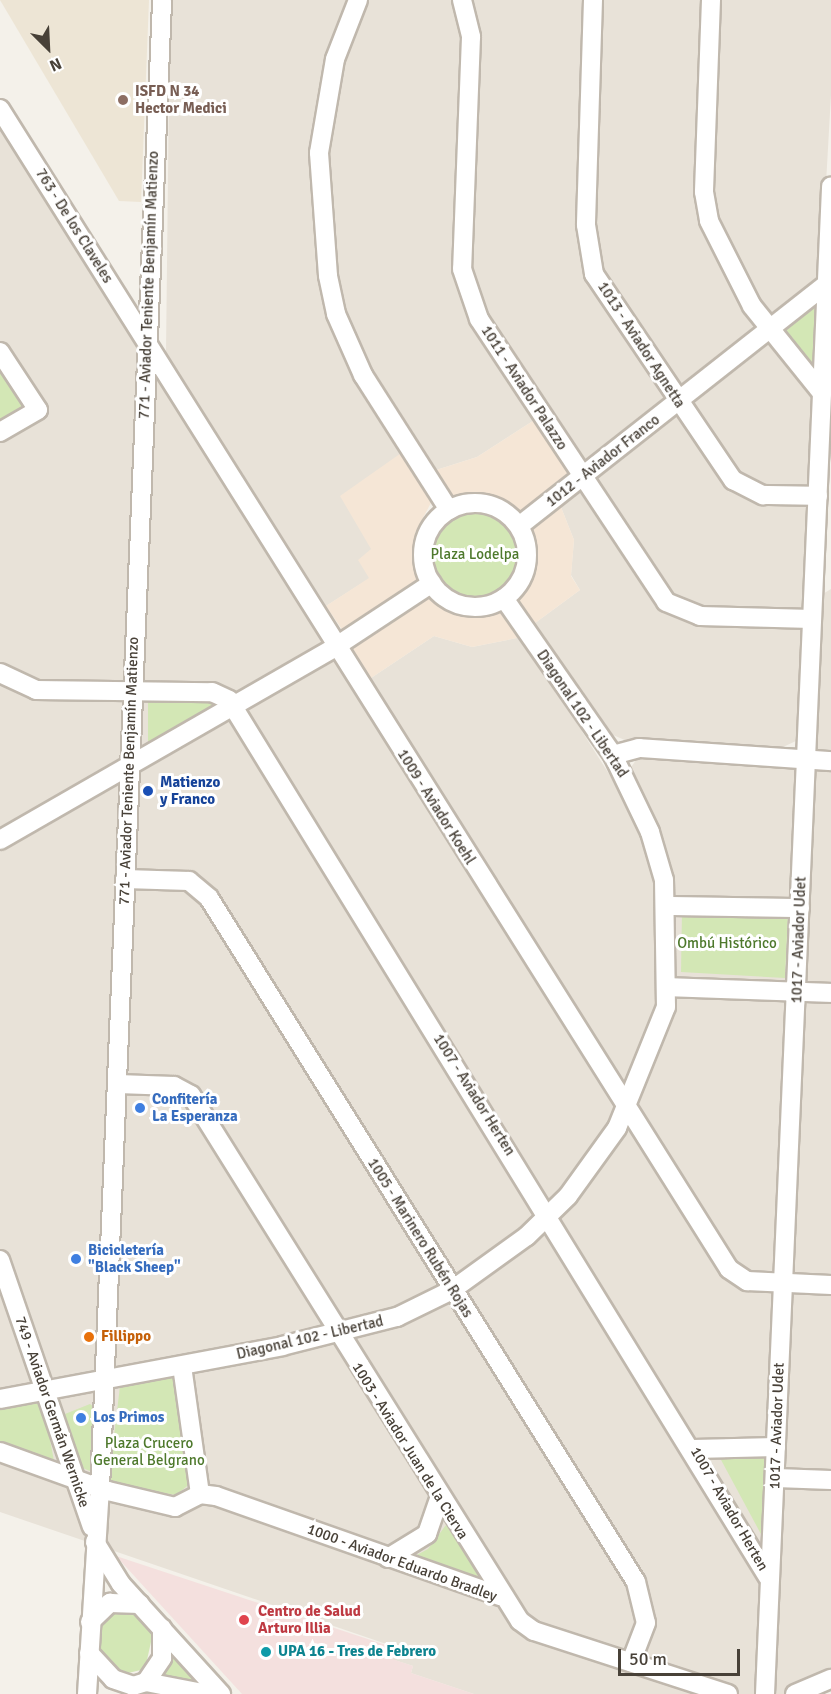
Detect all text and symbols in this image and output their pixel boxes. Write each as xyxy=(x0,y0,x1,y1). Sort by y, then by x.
north arrow xyxy=(18,18,78,78)
text: N xyxy=(46,53,64,76)
place label: ISFD N 34 Hector Medici xyxy=(135,82,227,117)
marker: ISFD N 34 Hector Medici xyxy=(116,93,130,107)
street label: 771 - Aviador Teniente Benjamín Matienzo xyxy=(135,151,163,419)
street label: 763 - De los Claveles xyxy=(31,165,117,287)
street label: 1013 - Aviador Agnetta xyxy=(593,279,689,411)
street label: 1011 - Aviador Palazzo xyxy=(477,322,571,454)
street label: 1012 - Aviador Franco xyxy=(543,411,663,511)
park label: Plaza Lodelpa xyxy=(431,546,519,564)
street label: 771 - Aviador Teniente Benjamín Matienzo xyxy=(115,637,143,905)
street label: Diagonal 102 - Libertad xyxy=(533,647,631,781)
street label: 1009 - Aviador Koehl xyxy=(393,746,479,868)
place label: Matienzo y Franco xyxy=(160,773,220,808)
marker: Matienzo y Franco xyxy=(141,784,155,798)
street label: 1017 - Aviador Udet xyxy=(788,876,810,1004)
park label: Ombú Histórico xyxy=(677,935,777,953)
street label: 1007 - Aviador Herten xyxy=(429,1031,519,1159)
place label: Confitería La Esperanza xyxy=(152,1090,238,1125)
marker: Confitería La Esperanza xyxy=(133,1101,147,1115)
street label: 1005 - Marinero Rubén Rojas xyxy=(363,1155,477,1321)
place label: Bicicletería "Black Sheep" xyxy=(88,1241,181,1276)
marker: Bicicletería "Black Sheep" xyxy=(69,1252,83,1266)
street label: Diagonal 102 - Libertad xyxy=(235,1312,385,1364)
street label: 749 - Aviador Germán Wernicke xyxy=(11,1314,93,1510)
place label: Fillippo xyxy=(101,1328,151,1346)
marker: Fillippo xyxy=(82,1330,96,1344)
street label: 1003 - Aviador Juan de la Cierva xyxy=(348,1359,472,1543)
street label: 1017 - Aviador Udet xyxy=(766,1362,788,1490)
place label: Los Primos xyxy=(93,1409,164,1427)
marker: Los Primos xyxy=(74,1411,88,1425)
park label: Plaza Crucero General Belgrano xyxy=(93,1434,205,1469)
street label: 1007 - Aviador Herten xyxy=(686,1444,772,1574)
street label: 1000 - Aviador Eduardo Bradley xyxy=(305,1520,499,1606)
place label: Centro de Salud Arturo Illia xyxy=(258,1602,361,1637)
marker: Centro de Salud Arturo Illia xyxy=(235,1611,253,1629)
scale bar xyxy=(621,1637,742,1675)
place label: UPA 16 - Tres de Febrero xyxy=(278,1643,436,1661)
marker: UPA 16 - Tres de Febrero xyxy=(259,1645,273,1659)
text: 50 m xyxy=(629,1648,667,1670)

